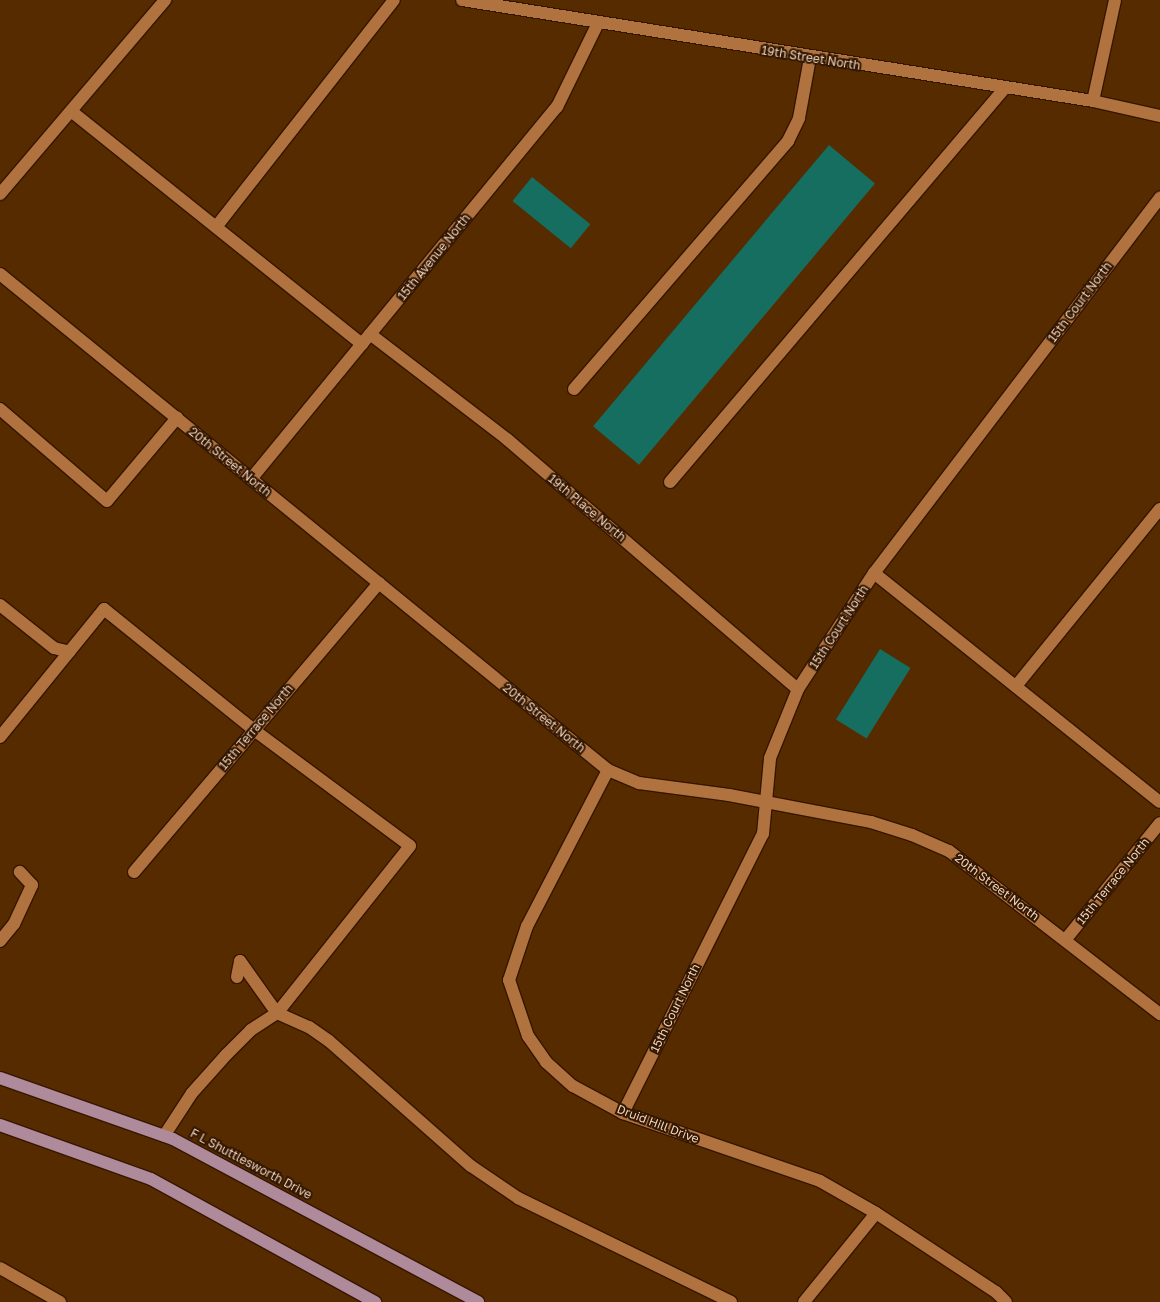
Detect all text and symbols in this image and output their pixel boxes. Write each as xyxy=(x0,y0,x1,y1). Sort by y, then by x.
street label: 19th Street North xyxy=(760,43,862,73)
street label: 15th Avenue North xyxy=(395,211,473,303)
street label: 15th Court North xyxy=(1045,259,1115,345)
street label: 20th Street North xyxy=(186,424,274,500)
street label: 19th Place North xyxy=(545,471,629,545)
street label: 15th Court North xyxy=(807,583,871,671)
street label: 20th Street North xyxy=(500,680,588,756)
street label: 15th Terrace North xyxy=(216,681,296,773)
street label: 15th Terrace North xyxy=(1074,835,1152,927)
street label: 20th Street North xyxy=(952,851,1042,923)
street label: 15th Court North xyxy=(647,961,703,1055)
street label: Druid Hill Drive xyxy=(615,1102,701,1146)
street label: F L Shuttlesworth Drive xyxy=(188,1126,314,1202)

